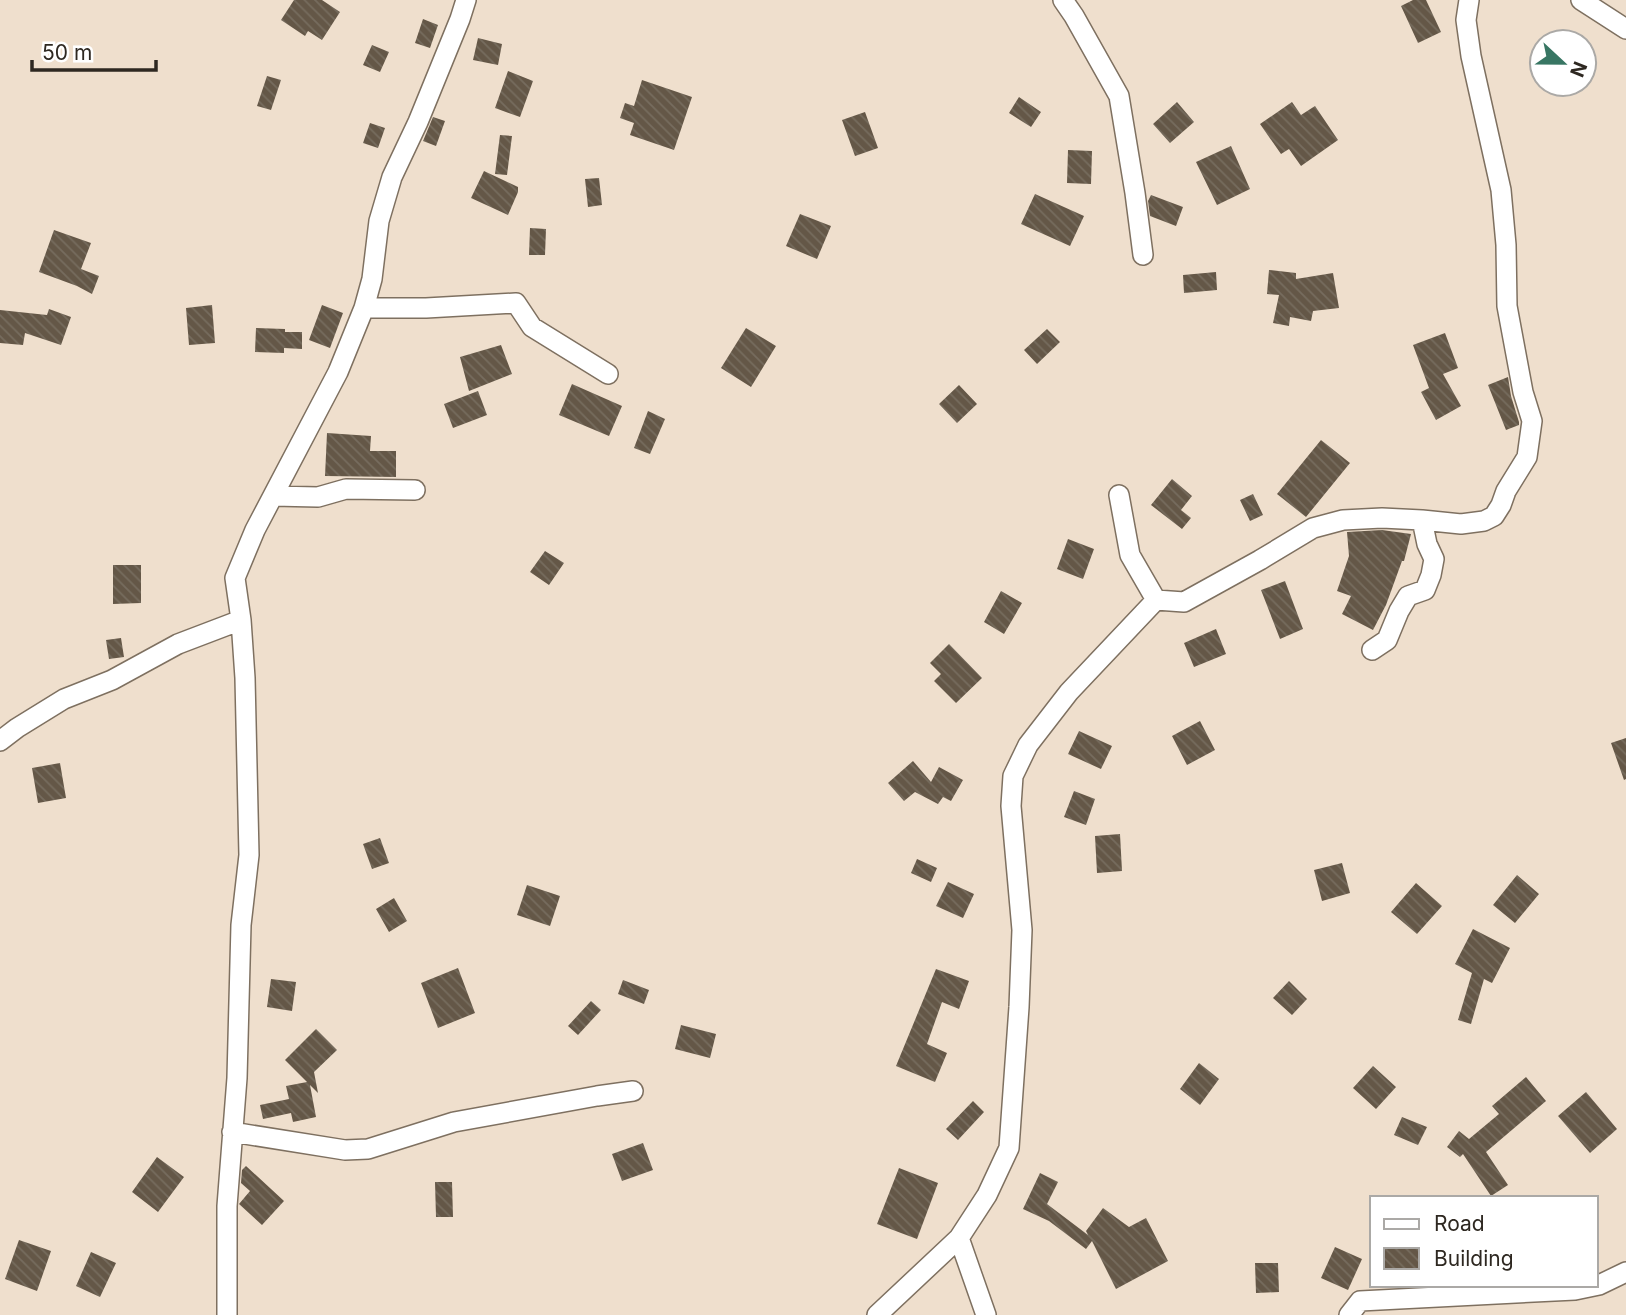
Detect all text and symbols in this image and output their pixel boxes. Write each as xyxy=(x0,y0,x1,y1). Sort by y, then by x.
scale bar xyxy=(32,28,156,72)
north arrow xyxy=(1528,28,1598,98)
text: 50 m xyxy=(42,40,92,65)
text: N xyxy=(1565,58,1592,80)
legend xyxy=(1370,1196,1598,1287)
text: Road xyxy=(1434,1211,1485,1236)
text: Building xyxy=(1434,1246,1514,1271)

